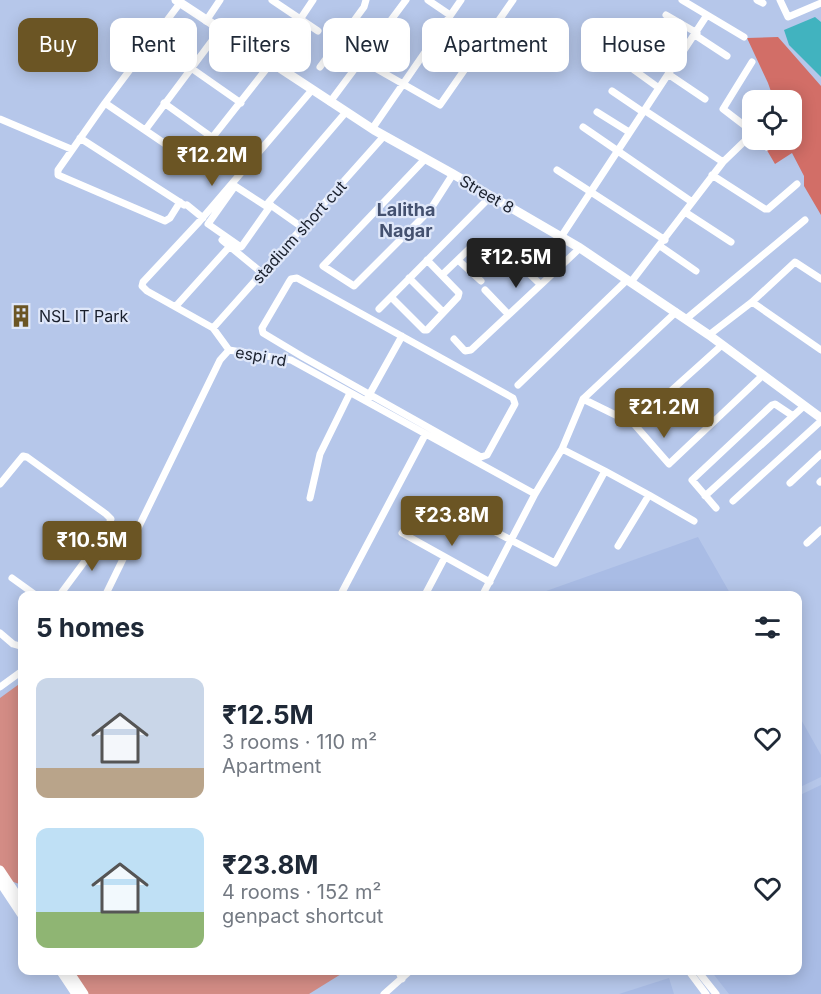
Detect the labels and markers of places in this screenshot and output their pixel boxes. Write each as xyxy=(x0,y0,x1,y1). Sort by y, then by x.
pin: ₹12.2M xyxy=(163,136,261,187)
pin: ₹12.5M xyxy=(467,238,565,289)
building icon: NSL IT Park xyxy=(8,303,34,329)
place label: NSL IT Park xyxy=(39,306,128,326)
pin: ₹21.2M xyxy=(615,388,713,439)
pin: ₹23.8M xyxy=(403,496,501,547)
pin: ₹10.5M xyxy=(43,521,141,572)

